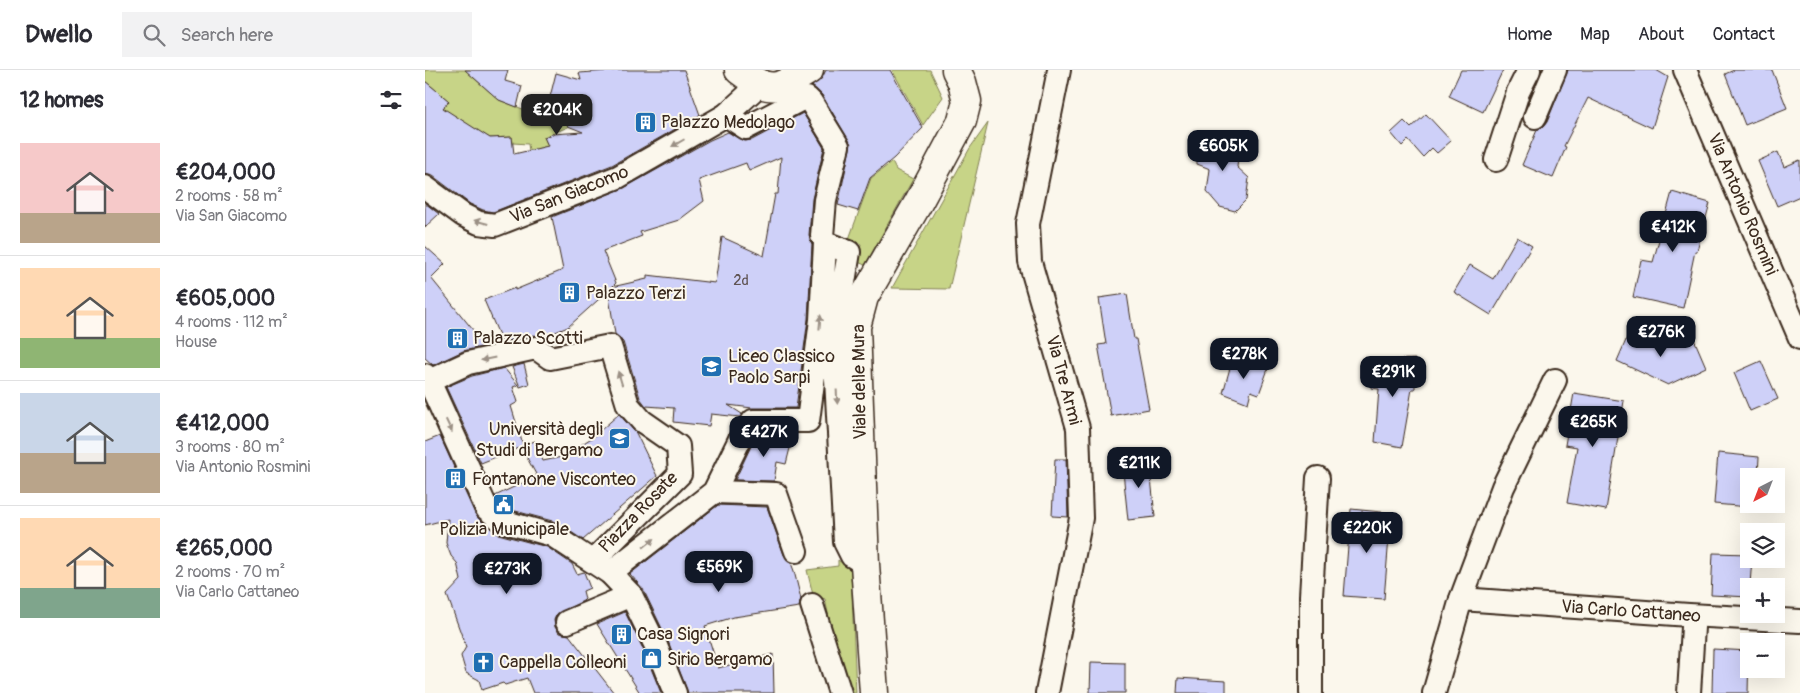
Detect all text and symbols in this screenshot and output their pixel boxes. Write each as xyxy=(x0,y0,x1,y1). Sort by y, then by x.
search box xyxy=(122,12,472,57)
text: Dwello xyxy=(25,20,92,49)
icon: search xyxy=(140,21,168,49)
text: Search here xyxy=(180,23,273,47)
text: Home xyxy=(1507,23,1552,46)
text: Map xyxy=(1580,23,1610,46)
text: About xyxy=(1638,23,1684,46)
text: Contact xyxy=(1712,23,1775,46)
icon: filters xyxy=(377,86,405,114)
text: 12 homes xyxy=(20,87,103,114)
pin: €204K xyxy=(522,93,592,136)
text: €204K xyxy=(532,100,582,120)
building icon: Palazzo Medolago xyxy=(633,110,657,134)
place label: Palazzo Medolago xyxy=(661,111,795,134)
pin: €605K xyxy=(1188,129,1258,172)
street label: Via Antonio Rosmini xyxy=(1702,130,1783,279)
text: €605K xyxy=(1198,136,1248,156)
one-way arrow xyxy=(671,138,684,147)
text: €204,000 xyxy=(175,159,276,186)
street label: Via San Giacomo xyxy=(506,160,632,229)
icon: home xyxy=(60,163,120,223)
text: 2 rooms · 58 m² xyxy=(175,186,283,206)
text: Via San Giacomo xyxy=(175,206,287,226)
pin: €412K xyxy=(1638,210,1708,253)
text: €412K xyxy=(1651,217,1695,237)
one-way arrow xyxy=(474,218,489,226)
house number: 2d xyxy=(733,271,749,290)
building icon: Palazzo Terzi xyxy=(558,281,582,305)
place label: Palazzo Terzi xyxy=(586,282,685,305)
text: €605,000 xyxy=(175,285,275,312)
icon: home xyxy=(60,288,120,348)
text: 4 rooms · 112 m² xyxy=(175,312,288,332)
one-way arrow xyxy=(816,313,824,329)
pin: €276K xyxy=(1626,316,1696,358)
text: €276K xyxy=(1638,322,1684,342)
street label: Viale delle Mura xyxy=(847,324,872,440)
building icon: Palazzo Scotti xyxy=(445,326,469,350)
place label: Palazzo Scotti xyxy=(473,327,583,350)
text: House xyxy=(175,332,217,352)
street label: Via Tre Armi xyxy=(1041,333,1087,427)
pin: €278K xyxy=(1209,338,1279,380)
text: €278K xyxy=(1221,344,1267,364)
place label: Liceo Classico Paolo Sarpi xyxy=(728,345,835,389)
school or university icon: Liceo Classico Paolo Sarpi xyxy=(700,354,724,378)
one-way arrow xyxy=(481,355,496,363)
pin: €291K xyxy=(1358,356,1428,398)
text: €291K xyxy=(1371,362,1415,382)
one-way arrow xyxy=(616,371,623,386)
one-way arrow xyxy=(833,389,841,405)
pin: €265K xyxy=(1558,406,1628,448)
text: €412,000 xyxy=(175,410,269,437)
text: €265K xyxy=(1569,412,1617,432)
icon: home xyxy=(60,413,120,473)
pin: €427K xyxy=(729,416,799,458)
place label: Università degli Studi di Bergamo xyxy=(476,418,603,462)
one-way arrow xyxy=(445,419,453,433)
text: €427K xyxy=(741,422,787,442)
school or university icon: Università degli Studi di Bergamo xyxy=(607,427,631,451)
text: 3 rooms · 80 m² xyxy=(175,437,285,457)
pin: €211K xyxy=(1104,446,1174,489)
text: €211K xyxy=(1118,453,1160,473)
text: Via Antonio Rosmini xyxy=(175,457,310,477)
building icon: Fontanone Visconteo xyxy=(444,467,468,491)
street label: Piazza Rosate xyxy=(594,467,683,558)
place label: Fontanone Visconteo xyxy=(472,468,636,491)
north arrow xyxy=(1740,468,1785,512)
map controls xyxy=(1740,468,1785,678)
public building icon: Polizia Municipale xyxy=(492,492,516,516)
pin: €220K xyxy=(1332,512,1402,554)
place label: Polizia Municipale xyxy=(439,518,569,541)
text: €220K xyxy=(1342,518,1392,538)
button: layers xyxy=(1740,523,1785,568)
text: €265,000 xyxy=(175,535,273,562)
icon: home xyxy=(60,538,120,598)
one-way arrow xyxy=(642,538,655,549)
pin: €569K xyxy=(684,550,754,593)
pin: €273K xyxy=(472,552,542,595)
text: €569K xyxy=(696,557,742,577)
text: €273K xyxy=(484,559,530,579)
text: 2 rooms · 70 m² xyxy=(175,562,285,582)
button: + xyxy=(1740,578,1785,623)
text: Via Carlo Cattaneo xyxy=(175,582,299,602)
street label: Via Carlo Cattaneo xyxy=(1560,595,1702,628)
building icon: Casa Signori xyxy=(609,622,633,646)
place label: Casa Signori xyxy=(637,623,729,646)
button: − xyxy=(1740,633,1785,678)
shop icon: Sirio Bergamo xyxy=(639,647,663,671)
place label: Sirio Bergamo xyxy=(667,648,773,671)
church icon: Cappella Colleoni xyxy=(471,650,495,674)
place label: Cappella Colleoni xyxy=(499,651,626,674)

